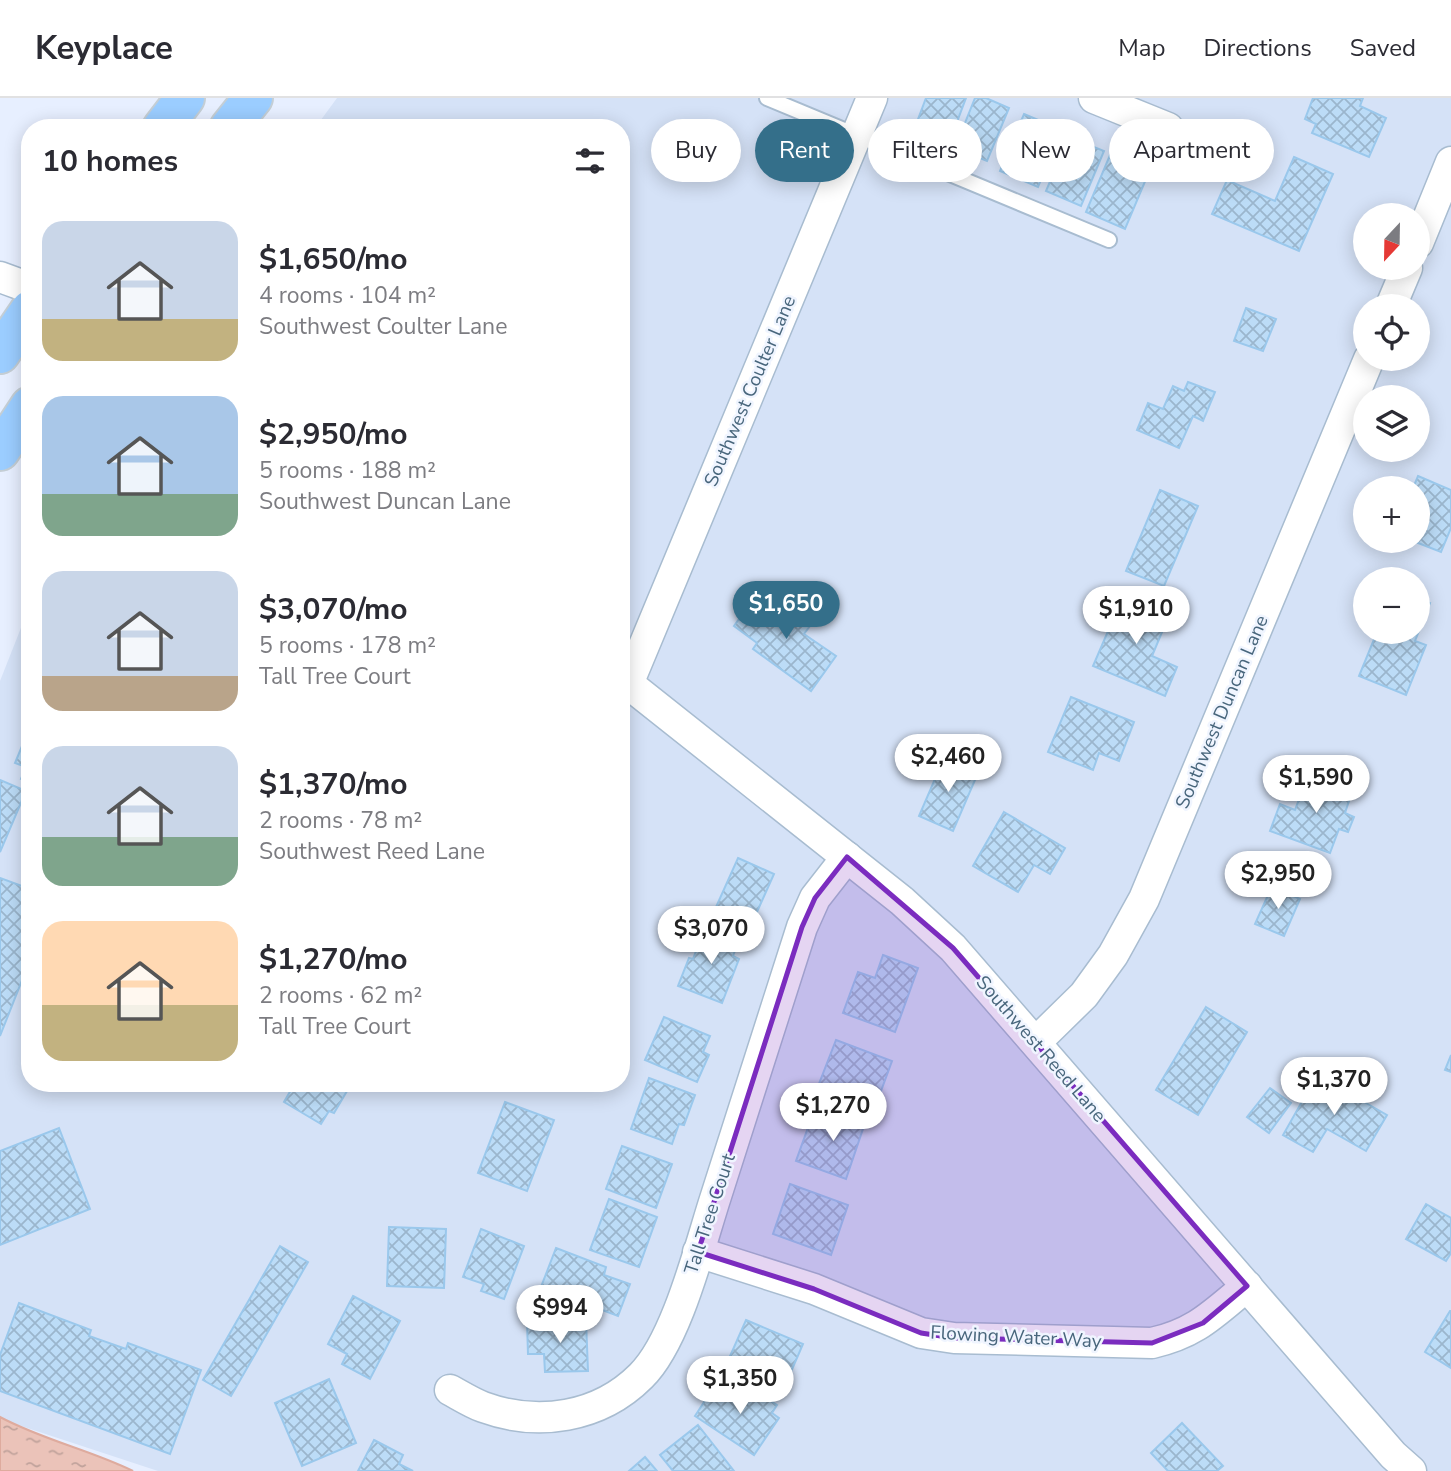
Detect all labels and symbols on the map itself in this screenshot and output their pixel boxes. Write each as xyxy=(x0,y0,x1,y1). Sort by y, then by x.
north arrow xyxy=(1353,203,1430,280)
street label: Southwest Coulter Lane xyxy=(698,291,802,491)
pin: $1,650 xyxy=(729,582,843,641)
pin: $1,910 xyxy=(1079,587,1193,646)
street label: Southwest Duncan Lane xyxy=(1169,611,1275,813)
pin: $2,460 xyxy=(891,734,1005,794)
pin: $1,590 xyxy=(1259,756,1373,815)
pin: $2,950 xyxy=(1221,852,1335,911)
pin: $3,070 xyxy=(654,906,768,966)
street label: Southwest Reed Lane xyxy=(970,970,1112,1128)
pin: $1,370 xyxy=(1277,1058,1391,1117)
pin: $1,270 xyxy=(776,1084,890,1143)
street label: Tall Tree Court xyxy=(678,1150,742,1278)
pin: $994 xyxy=(519,1286,601,1345)
street label: Flowing Water Way xyxy=(930,1320,1102,1354)
pin: $1,350 xyxy=(683,1356,797,1416)

